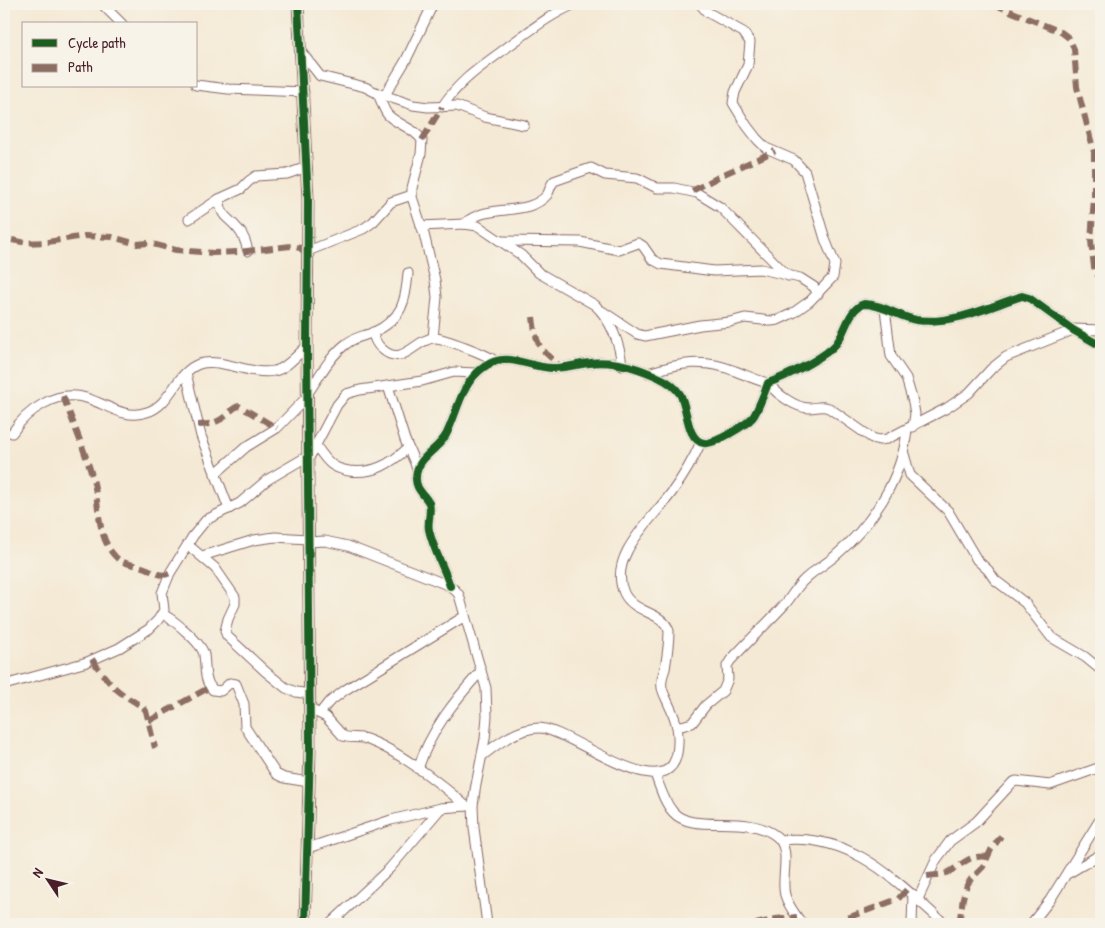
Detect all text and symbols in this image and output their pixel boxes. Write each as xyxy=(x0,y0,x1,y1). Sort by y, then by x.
legend xyxy=(22,22,198,88)
text: Cycle path xyxy=(68,32,126,53)
text: Path xyxy=(68,56,93,77)
north arrow xyxy=(22,856,72,906)
text: N xyxy=(27,863,47,881)

